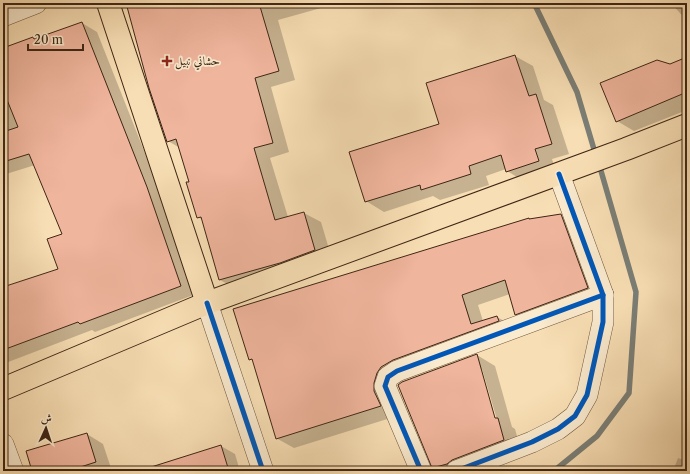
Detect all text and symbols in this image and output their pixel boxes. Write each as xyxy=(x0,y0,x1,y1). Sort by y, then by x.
scale bar xyxy=(28,26,83,52)
text: 20 m xyxy=(34,32,63,47)
place label: حشاني نبيل xyxy=(175,53,220,71)
marker: حشاني نبيل xyxy=(162,56,172,66)
north arrow xyxy=(26,408,66,448)
text: ش xyxy=(41,411,52,425)

